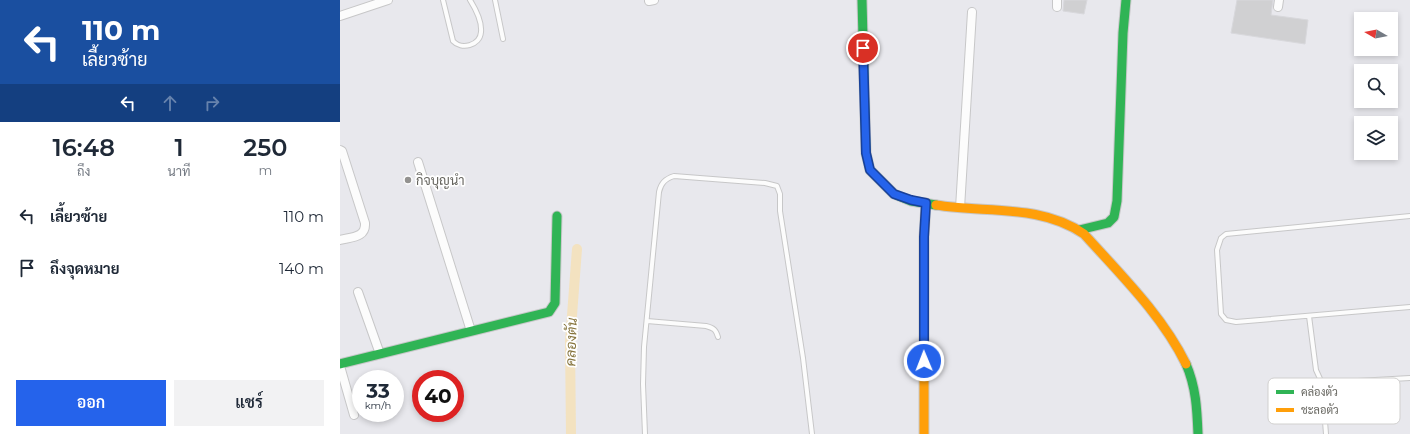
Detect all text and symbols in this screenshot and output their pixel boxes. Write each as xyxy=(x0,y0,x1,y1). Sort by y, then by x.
north arrow xyxy=(1354,12,1398,56)
map controls xyxy=(1354,12,1398,160)
text: 110 m xyxy=(82,13,160,47)
icon: left xyxy=(16,16,68,68)
pin xyxy=(846,31,880,65)
icon: arrive xyxy=(852,37,874,59)
text: เลี้ยวซ้าย xyxy=(82,49,148,71)
button: search xyxy=(1354,64,1398,108)
icon: left xyxy=(117,92,139,114)
icon: ahead xyxy=(159,92,181,114)
icon: right xyxy=(201,92,223,114)
button: layers xyxy=(1354,116,1398,160)
text: 16:48 xyxy=(53,133,115,162)
text: 1 xyxy=(174,133,184,162)
text: 250 xyxy=(243,133,287,162)
text: m xyxy=(258,162,272,178)
text: ถึง xyxy=(77,163,90,179)
text: นาที xyxy=(167,163,191,179)
place label: กิจบุญนำ xyxy=(416,172,464,190)
marker: กิจบุญนำ xyxy=(403,175,413,185)
icon: left xyxy=(16,205,38,227)
text: เลี้ยวซ้าย xyxy=(50,207,107,226)
text: 110 m xyxy=(283,207,324,226)
icon: arrive xyxy=(16,257,38,279)
text: ถึงจุดหมาย xyxy=(50,259,120,278)
text: 140 m xyxy=(279,259,324,278)
water label: คลองตัน xyxy=(561,317,581,367)
position arrow xyxy=(903,340,945,382)
speed limit sign: 40 xyxy=(412,370,464,422)
legend xyxy=(1268,378,1400,424)
text: 33 xyxy=(366,379,390,403)
button: ออก xyxy=(16,380,166,426)
button: แชร์ xyxy=(174,380,324,426)
text: คล่องตัว xyxy=(1301,385,1338,399)
text: km/h xyxy=(365,399,391,412)
text: ชะลอตัว xyxy=(1301,403,1339,417)

